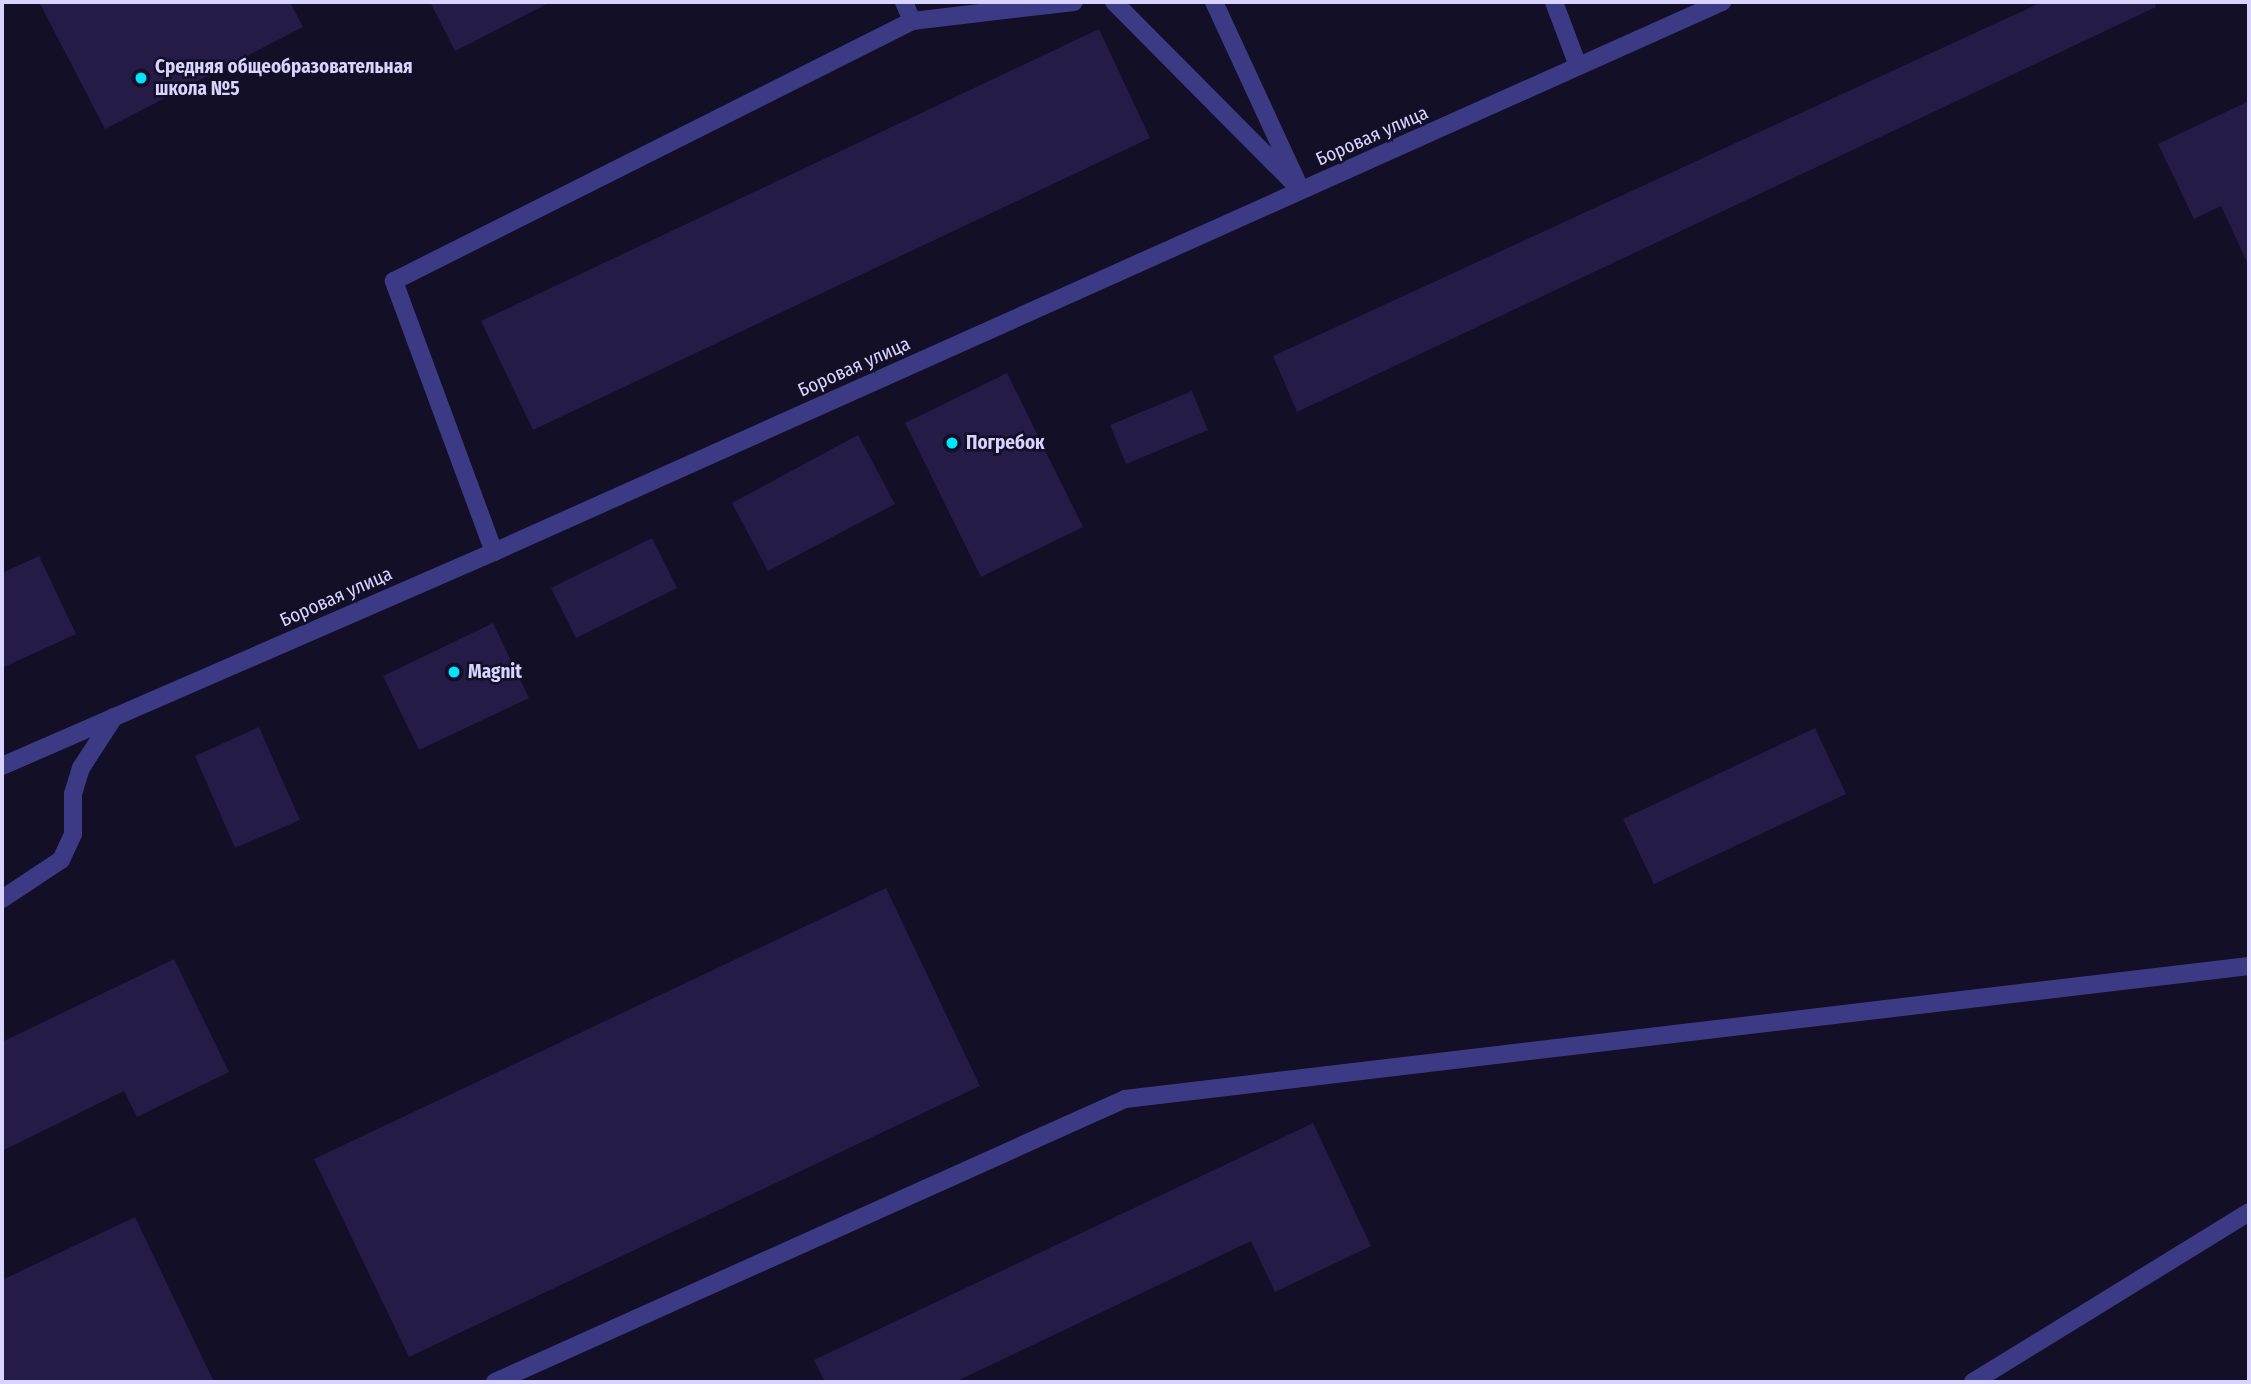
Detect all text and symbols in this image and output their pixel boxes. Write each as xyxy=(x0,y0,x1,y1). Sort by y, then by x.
place label: Средняя общеобразовательная школа №5 xyxy=(155,56,413,100)
marker: Средняя общеобразовательная школа №5 xyxy=(133,70,149,86)
street label: Боровая улица xyxy=(1312,101,1432,171)
street label: Боровая улица xyxy=(794,332,914,402)
place label: Погребок xyxy=(966,432,1045,454)
marker: Погребок xyxy=(944,435,960,451)
street label: Боровая улица xyxy=(276,562,396,632)
place label: Magnit xyxy=(468,661,522,683)
marker: Magnit xyxy=(446,664,462,680)

